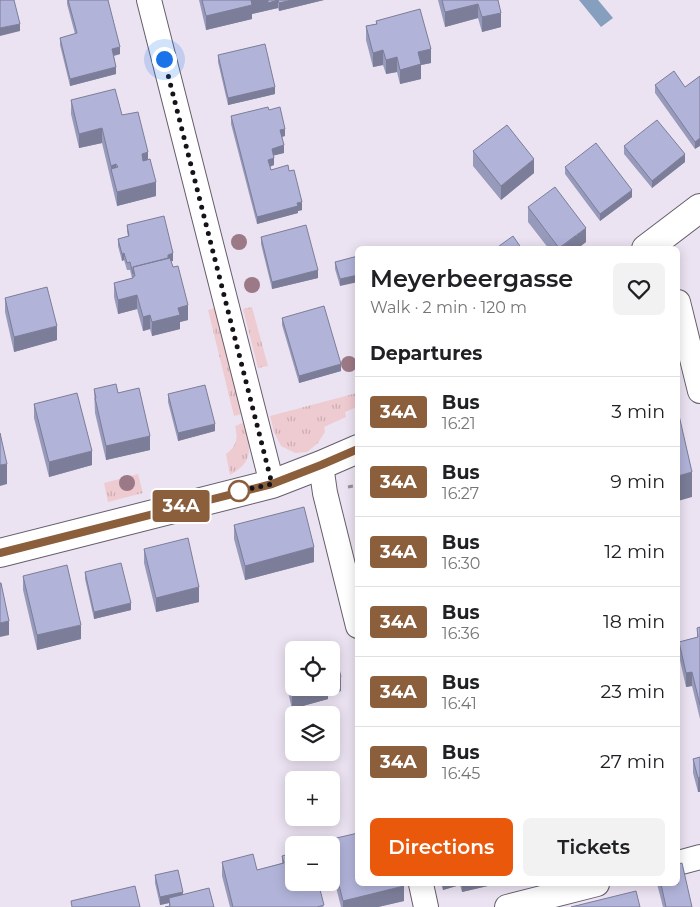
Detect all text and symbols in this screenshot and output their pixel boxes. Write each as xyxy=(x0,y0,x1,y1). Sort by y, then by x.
your location xyxy=(152,47,177,72)
button: heart xyxy=(613,263,665,315)
text: Meyerbeergasse xyxy=(370,264,573,293)
text: Walk · 2 min · 120 m xyxy=(370,298,527,317)
text: Departures xyxy=(370,342,482,365)
text: Bus xyxy=(442,391,480,414)
text: 3 min xyxy=(611,400,665,423)
text: 34A xyxy=(380,401,417,423)
text: 16:21 xyxy=(442,414,476,433)
text: Bus xyxy=(442,461,480,484)
text: 9 min xyxy=(610,470,665,493)
text: 34A xyxy=(380,471,417,493)
unlabelled marker xyxy=(228,480,250,502)
text: 16:27 xyxy=(442,484,479,503)
line badge: 34A xyxy=(152,490,210,522)
text: 34A xyxy=(163,495,199,517)
text: Bus xyxy=(442,531,480,554)
text: 12 min xyxy=(604,540,665,563)
text: 34A xyxy=(380,541,417,563)
text: 16:30 xyxy=(442,554,480,573)
text: Bus xyxy=(442,601,480,624)
text: 18 min xyxy=(603,610,665,633)
text: 34A xyxy=(380,611,417,633)
text: 16:36 xyxy=(442,624,480,643)
map controls xyxy=(285,641,340,891)
button: locate xyxy=(285,641,340,696)
text: Bus xyxy=(442,671,480,694)
text: 23 min xyxy=(600,680,665,703)
text: 34A xyxy=(380,681,417,703)
text: 16:41 xyxy=(442,694,477,713)
button: layers xyxy=(285,706,340,761)
text: Bus xyxy=(442,741,480,764)
text: 27 min xyxy=(600,750,665,773)
text: 34A xyxy=(380,751,417,773)
text: 16:45 xyxy=(442,764,480,783)
button: + xyxy=(285,771,340,826)
button: Directions xyxy=(370,818,513,876)
button: Tickets xyxy=(523,818,665,876)
button: − xyxy=(285,836,340,891)

